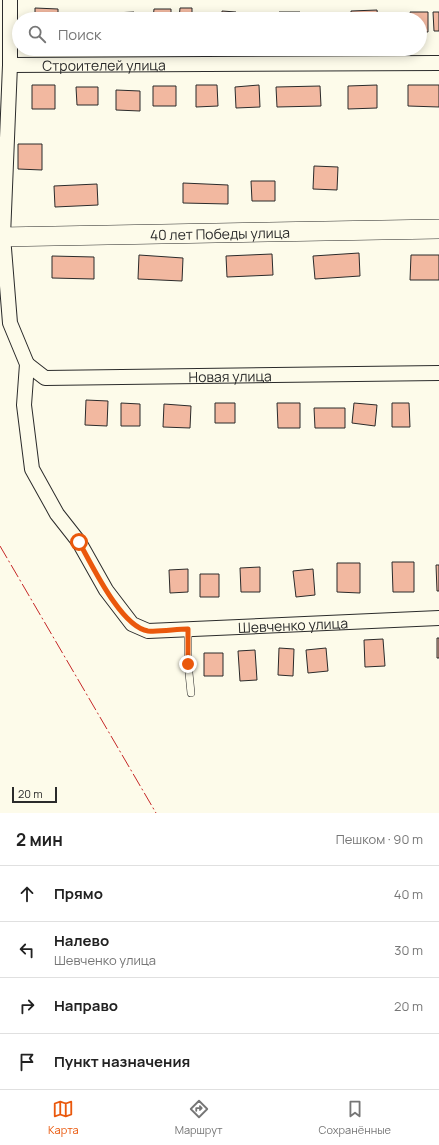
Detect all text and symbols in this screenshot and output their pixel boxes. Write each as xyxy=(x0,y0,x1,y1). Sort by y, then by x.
search box xyxy=(12,12,427,56)
icon: search xyxy=(26,23,48,45)
text: Поиск xyxy=(58,24,102,45)
street label: Строителей улица xyxy=(42,55,166,74)
street label: 40 лет Победы улица xyxy=(150,222,290,244)
street label: Новая улица xyxy=(188,366,272,386)
route start xyxy=(70,533,88,551)
street label: Шевченко улица xyxy=(238,613,348,636)
route end xyxy=(179,655,197,673)
scale bar xyxy=(12,785,57,804)
text: 20 m xyxy=(18,786,43,801)
text: 2 мин xyxy=(16,828,63,851)
text: Пешком · 90 m xyxy=(336,830,423,848)
icon: ahead xyxy=(16,883,38,905)
text: Прямо xyxy=(54,883,103,904)
text: 40 m xyxy=(394,885,423,903)
text: Налево xyxy=(54,930,109,951)
icon: left xyxy=(16,939,38,961)
text: 30 m xyxy=(394,941,423,959)
text: Шевченко улица xyxy=(54,951,156,969)
icon: right xyxy=(16,995,38,1017)
text: Направо xyxy=(54,995,118,1016)
text: 20 m xyxy=(394,997,423,1015)
icon: arrive xyxy=(16,1051,38,1073)
text: Пункт назначения xyxy=(54,1051,190,1072)
tab: Карта xyxy=(48,1098,79,1137)
tab: Маршрут xyxy=(175,1098,223,1137)
tab: Сохранённые xyxy=(319,1098,391,1137)

